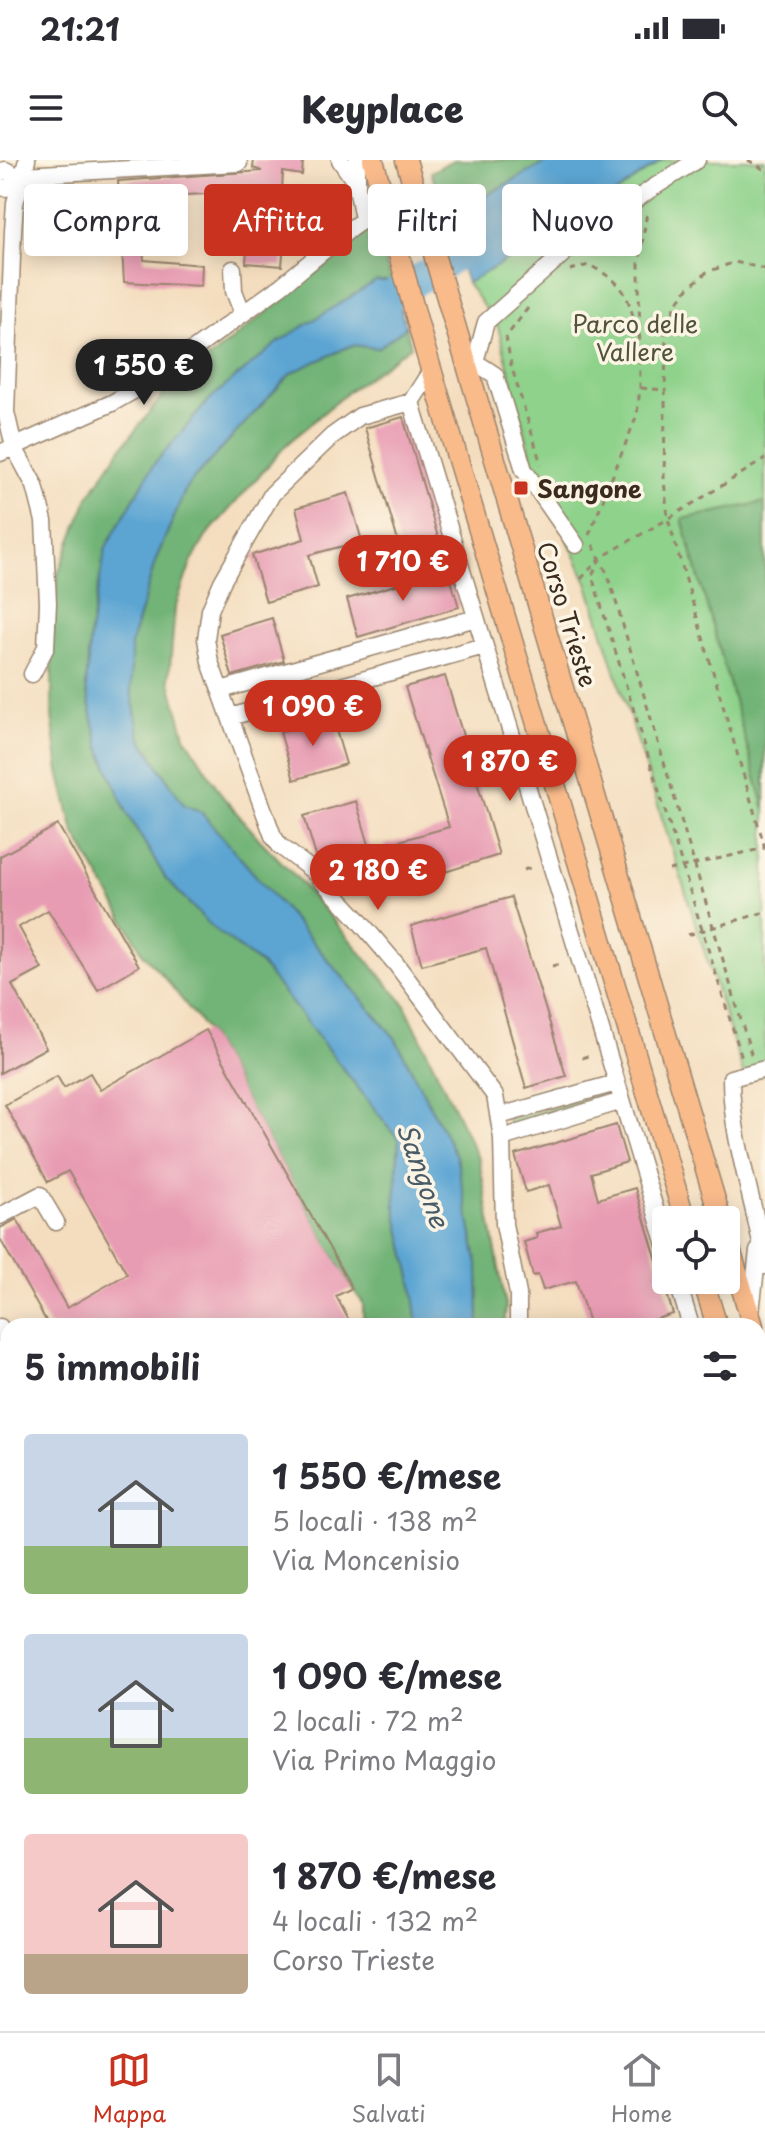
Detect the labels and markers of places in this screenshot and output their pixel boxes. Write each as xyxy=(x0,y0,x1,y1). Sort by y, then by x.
pin: 1 550 € xyxy=(70,339,218,407)
place label: Sangone xyxy=(537,470,642,506)
marker: Sangone xyxy=(512,479,530,497)
pin: 1 710 € xyxy=(329,535,477,603)
pin: 1 090 € xyxy=(239,680,387,748)
pin: 1 870 € xyxy=(436,735,584,803)
pin: 2 180 € xyxy=(304,844,452,912)

